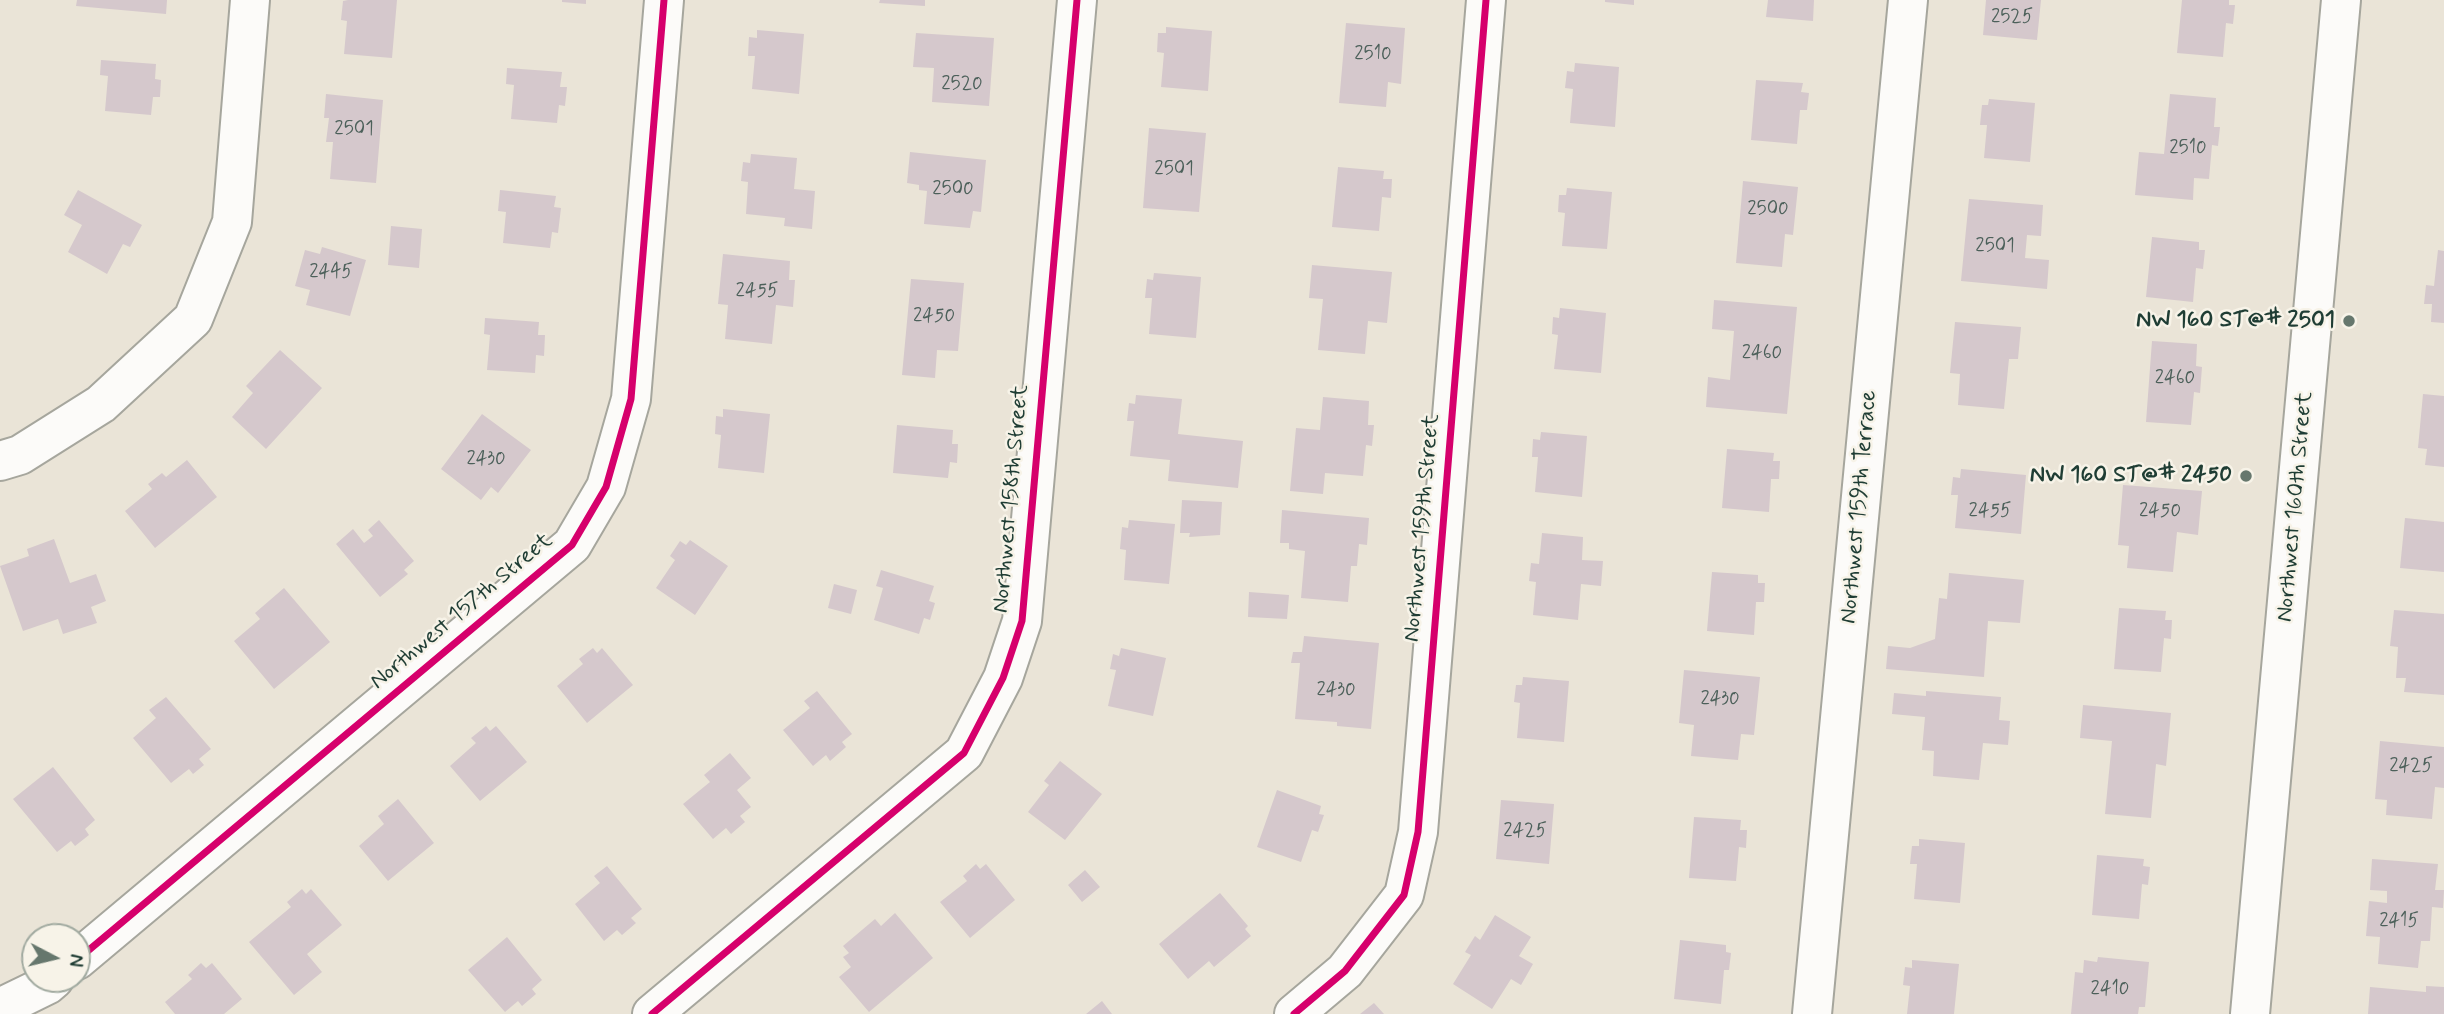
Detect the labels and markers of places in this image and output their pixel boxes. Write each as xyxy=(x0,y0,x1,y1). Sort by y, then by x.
place label: NW 160 ST@# 2501 xyxy=(2136,307,2335,335)
marker: NW 160 ST@# 2501 xyxy=(2341,313,2357,329)
place label: NW 160 ST@# 2450 xyxy=(2030,462,2232,490)
marker: NW 160 ST@# 2450 xyxy=(2238,468,2254,484)

